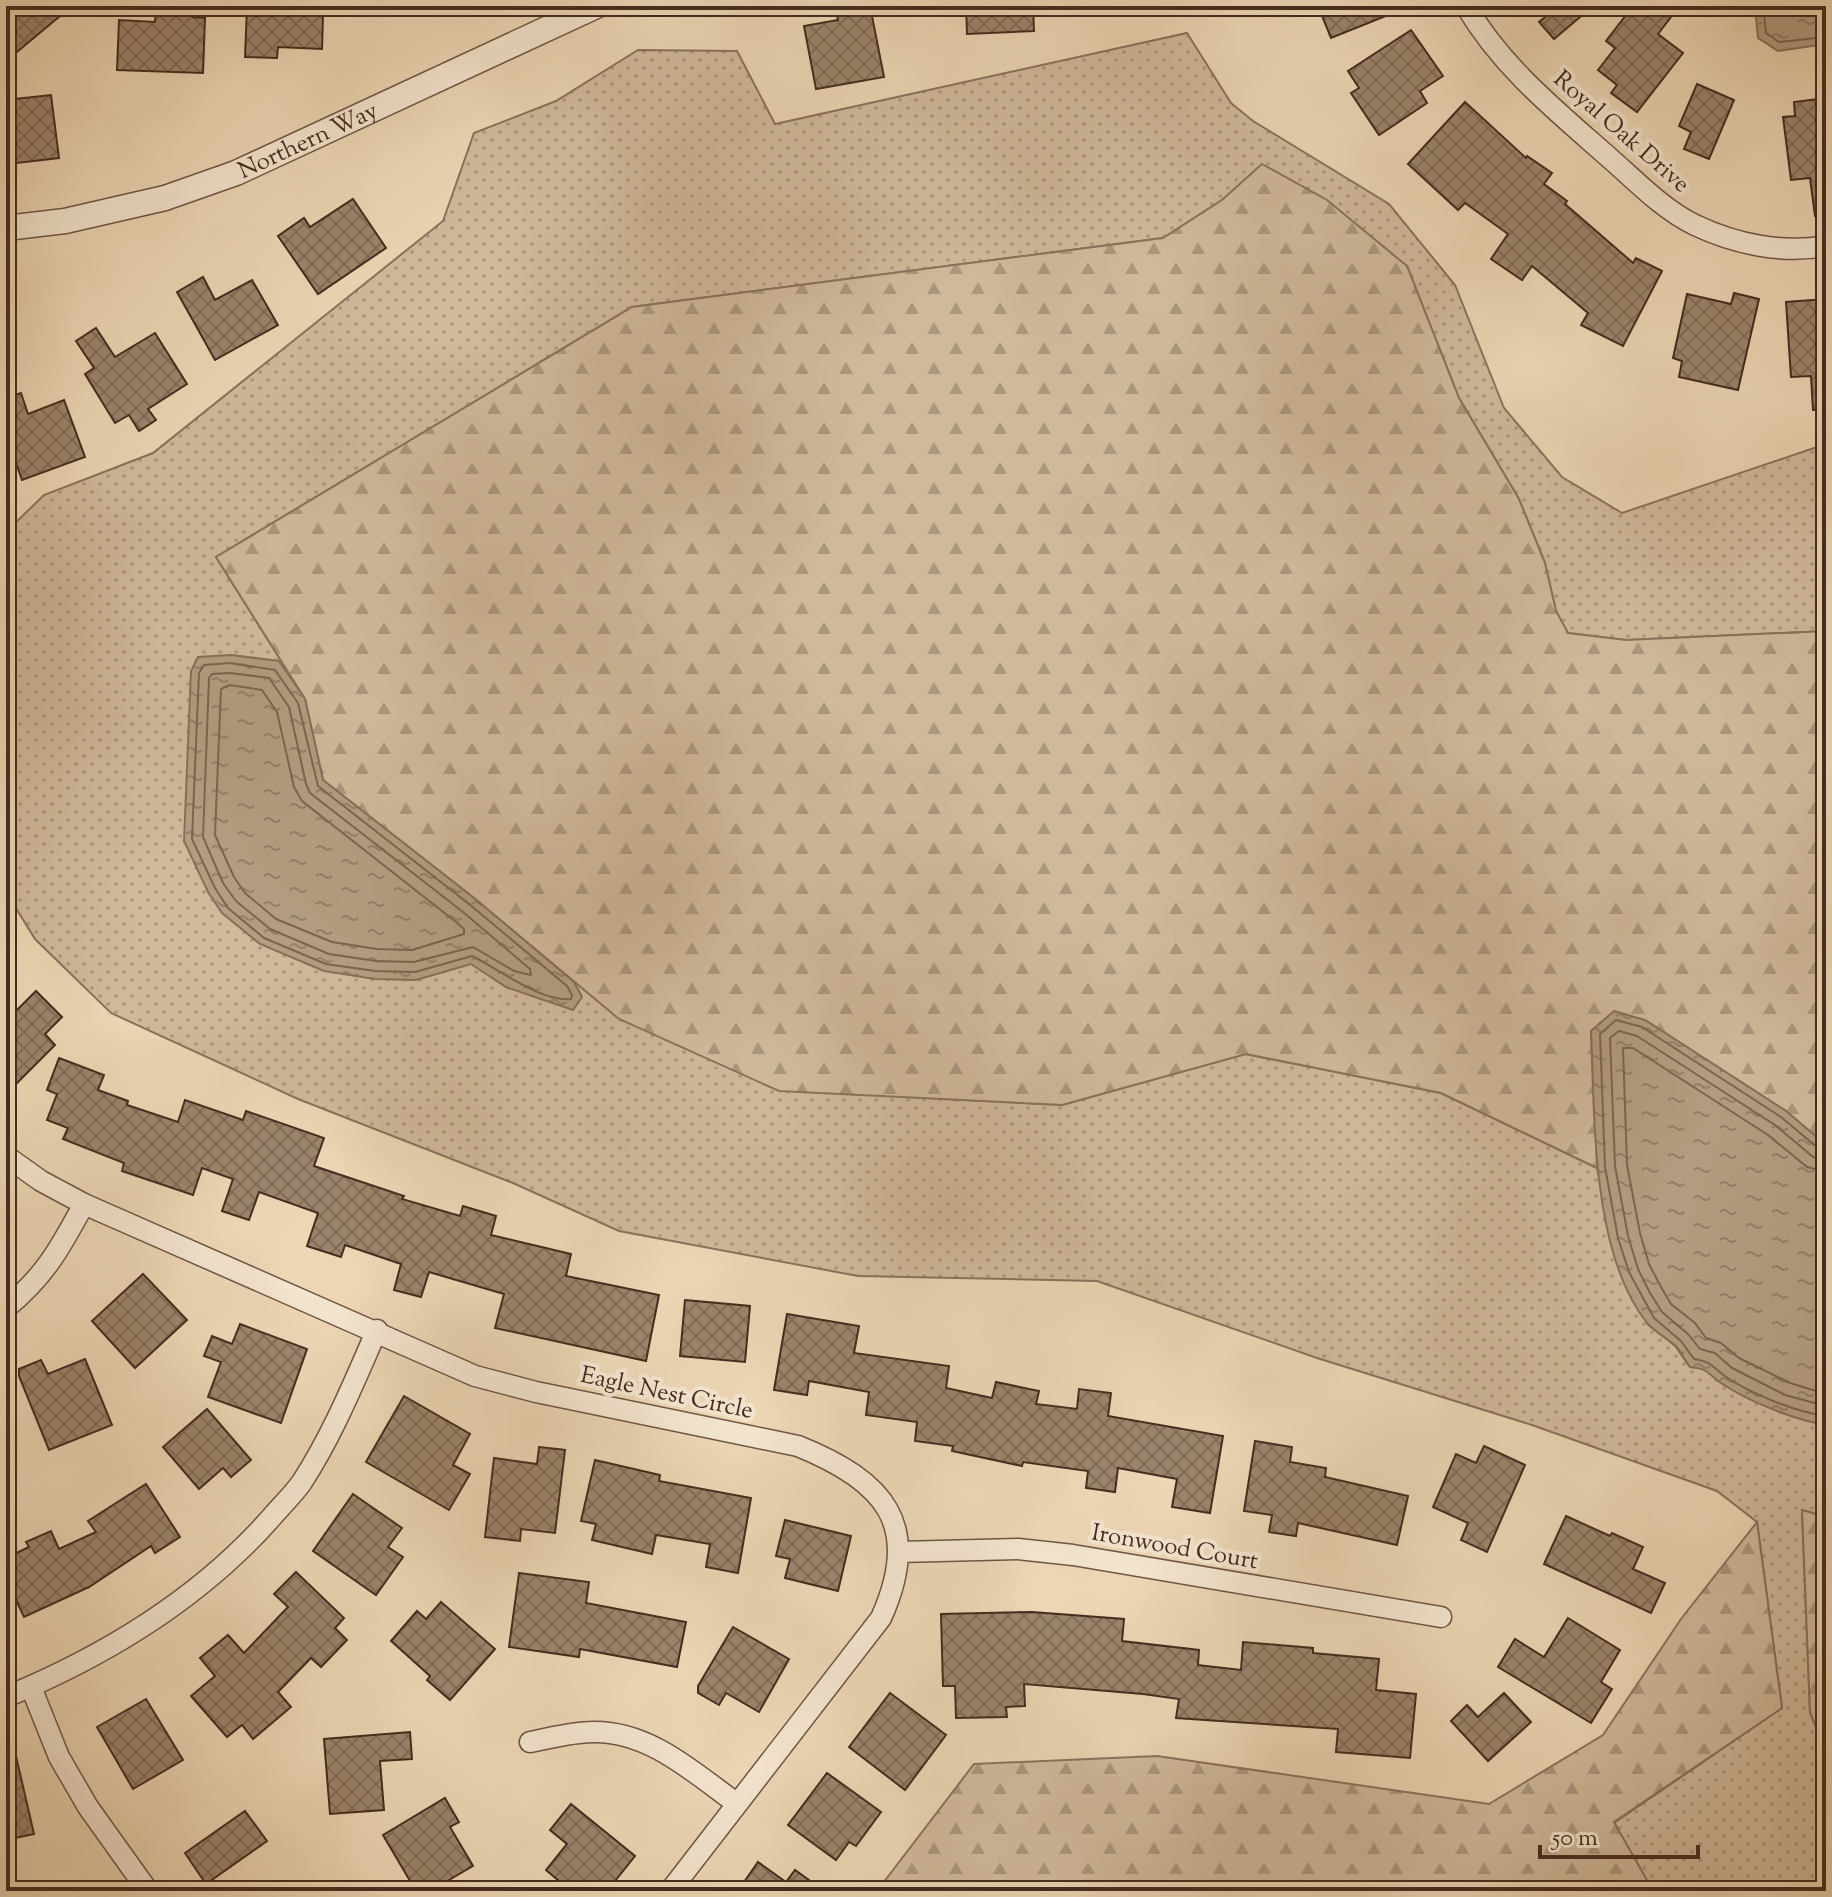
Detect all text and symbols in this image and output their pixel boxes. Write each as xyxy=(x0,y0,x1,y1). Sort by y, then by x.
street label: Royal Oak Drive xyxy=(1545,63,1696,202)
street label: Northern Way xyxy=(233,95,384,189)
street label: Eagle Nest Circle xyxy=(577,1359,756,1429)
street label: Ironwood Court xyxy=(1089,1517,1261,1579)
scale bar xyxy=(1540,1809,1698,1859)
text: 50 m xyxy=(1550,1822,1598,1856)

